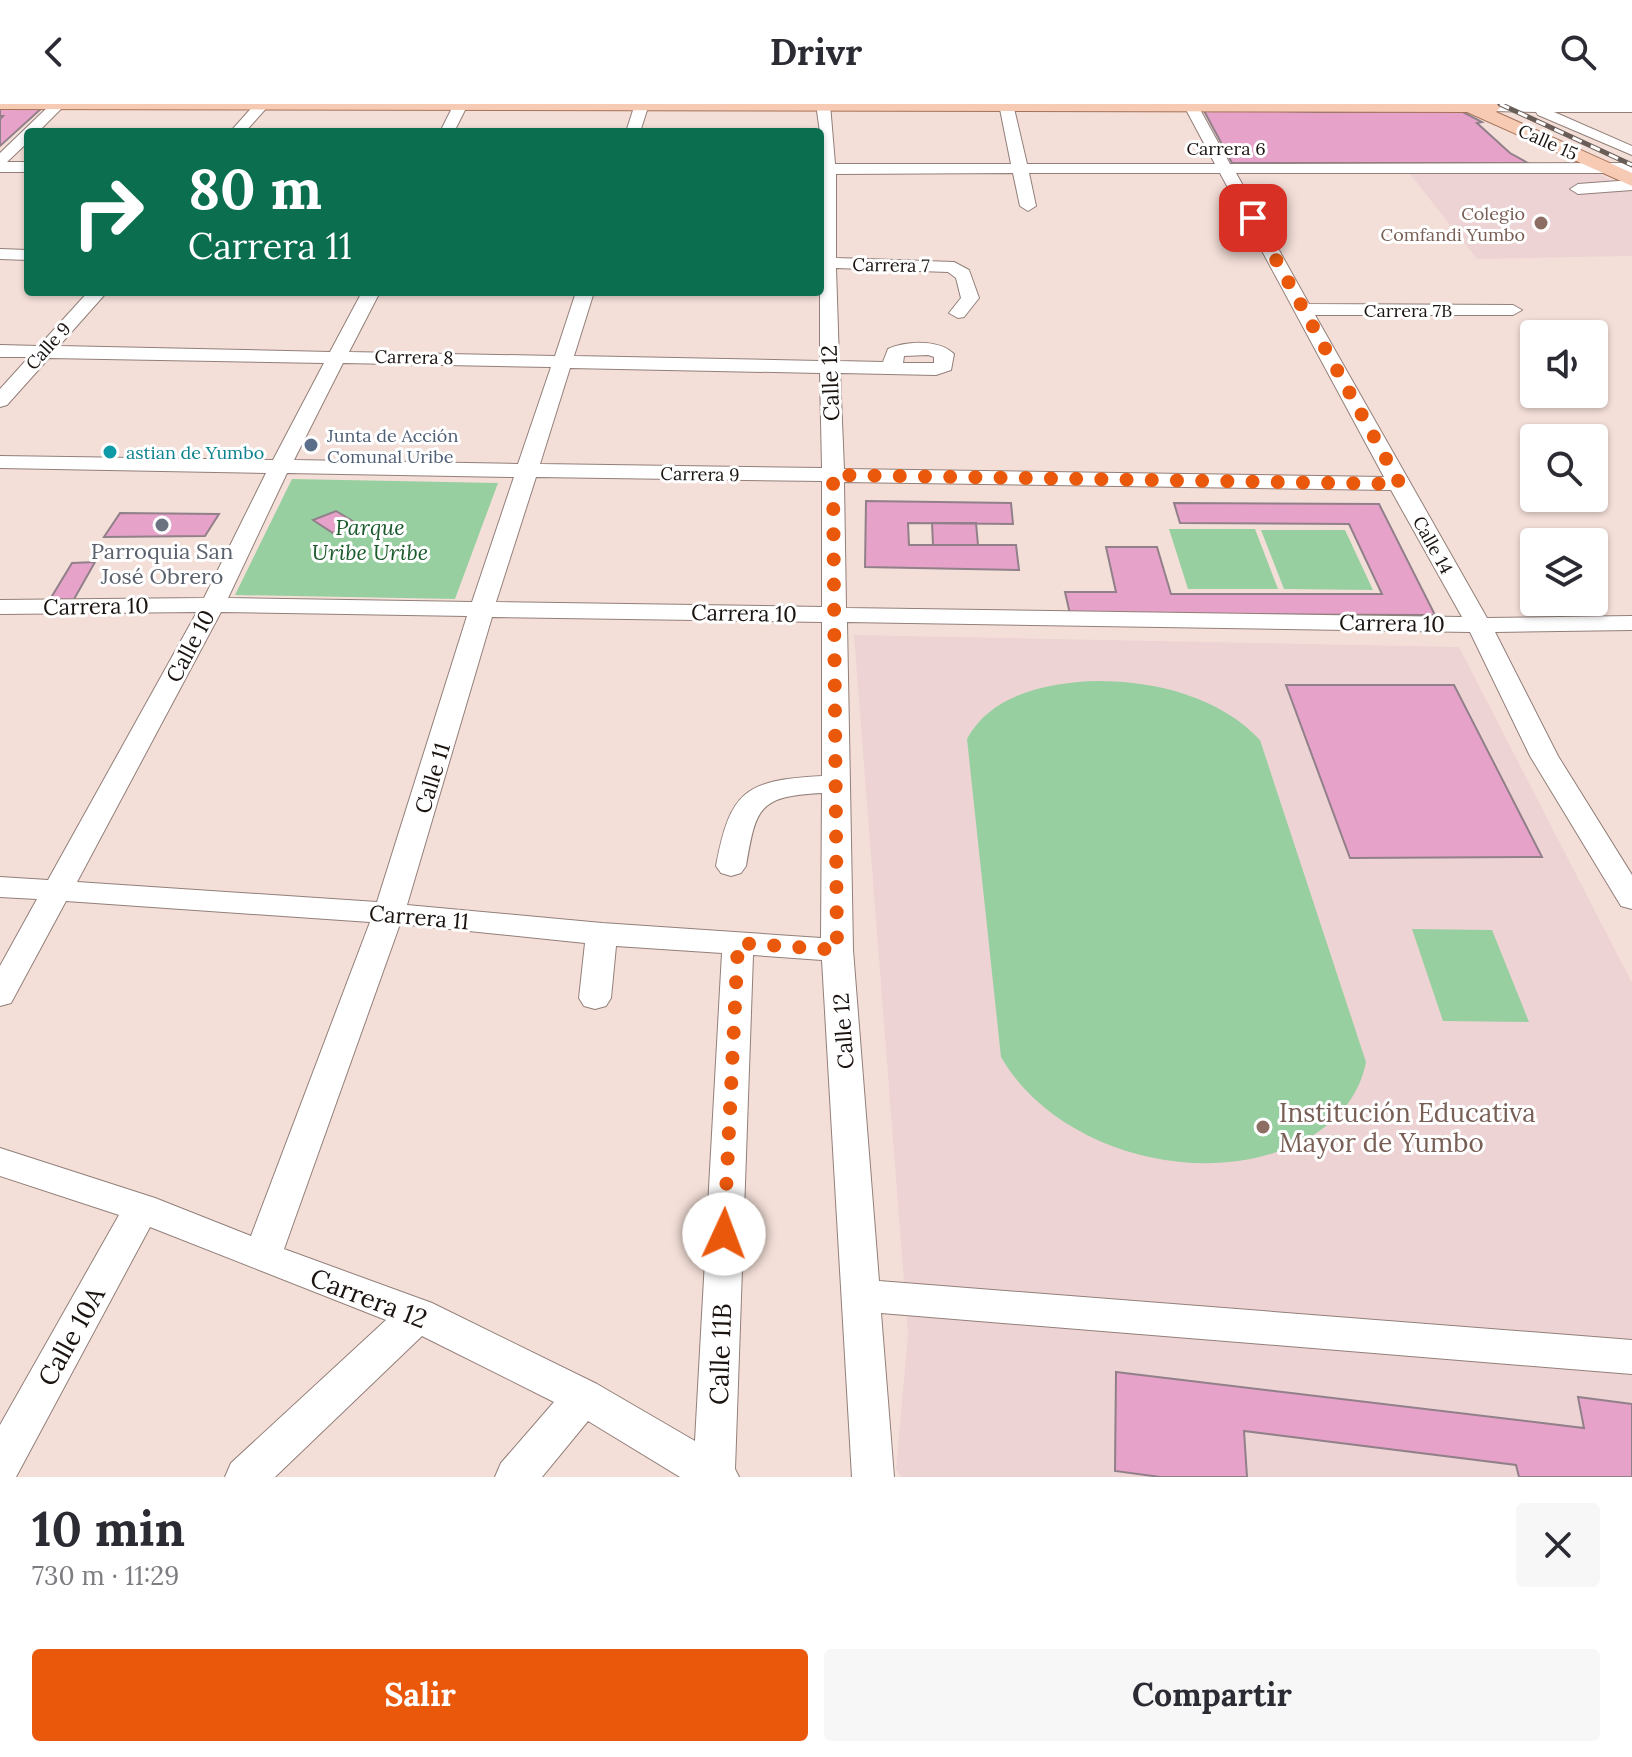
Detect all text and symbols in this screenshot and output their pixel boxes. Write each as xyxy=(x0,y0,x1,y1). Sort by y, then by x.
text: Drivr xyxy=(770,29,862,75)
icon: back xyxy=(32,30,76,74)
icon: search xyxy=(1556,30,1600,74)
street label: Calle 15 xyxy=(1515,119,1581,165)
street label: Carrera 6 xyxy=(1186,137,1266,160)
text: 80 m xyxy=(188,153,322,224)
icon: right xyxy=(56,160,160,264)
pin xyxy=(1219,184,1287,252)
icon: arrive xyxy=(1231,196,1275,240)
place label: Colegio Comfandi Yumbo xyxy=(1381,202,1525,246)
marker: Colegio Comfandi Yumbo xyxy=(1532,214,1550,232)
text: Carrera 11 xyxy=(188,223,352,269)
street label: Carrera 7 xyxy=(852,253,930,277)
street label: Carrera 7B xyxy=(1364,299,1452,322)
street label: Calle 9 xyxy=(21,317,75,375)
map controls xyxy=(1520,320,1608,616)
button: sound xyxy=(1520,320,1608,408)
street label: Calle 12 xyxy=(815,344,845,422)
street label: Carrera 8 xyxy=(374,345,454,369)
place label: Junta de Acción Comunal Uribe xyxy=(326,424,458,468)
button: search xyxy=(1520,424,1608,512)
marker: Junta de Acción Comunal Uribe xyxy=(302,436,320,454)
place label: astian de Yumbo xyxy=(126,441,264,464)
marker: astian de Yumbo xyxy=(101,443,119,461)
street label: Carrera 9 xyxy=(660,462,740,486)
street label: Calle 14 xyxy=(1408,512,1458,578)
park label: Parque Uribe Uribe xyxy=(312,513,428,566)
marker: Parroquia San José Obrero xyxy=(153,516,171,534)
button: layers xyxy=(1520,528,1608,616)
place label: Parroquia San José Obrero xyxy=(91,537,233,590)
street label: Carrera 10 xyxy=(43,591,149,621)
street label: Carrera 10 xyxy=(691,598,797,628)
street label: Calle 10 xyxy=(159,605,221,687)
street label: Carrera 10 xyxy=(1339,608,1445,638)
street label: Calle 11 xyxy=(408,739,456,817)
street label: Carrera 11 xyxy=(368,899,470,935)
street label: Calle 12 xyxy=(826,992,860,1070)
place label: Institución Educativa Mayor de Yumbo xyxy=(1279,1096,1536,1159)
marker: Institución Educativa Mayor de Yumbo xyxy=(1254,1118,1272,1136)
position arrow xyxy=(682,1192,766,1276)
street label: Carrera 12 xyxy=(306,1261,432,1335)
street label: Calle 10A xyxy=(30,1280,112,1391)
street label: Calle 11B xyxy=(702,1303,738,1405)
text: 10 min xyxy=(32,1498,185,1559)
button: close xyxy=(1516,1503,1600,1587)
text: 730 m · 11:29 xyxy=(32,1559,179,1592)
button: Salir xyxy=(32,1649,808,1741)
button: Compartir xyxy=(824,1649,1600,1741)

